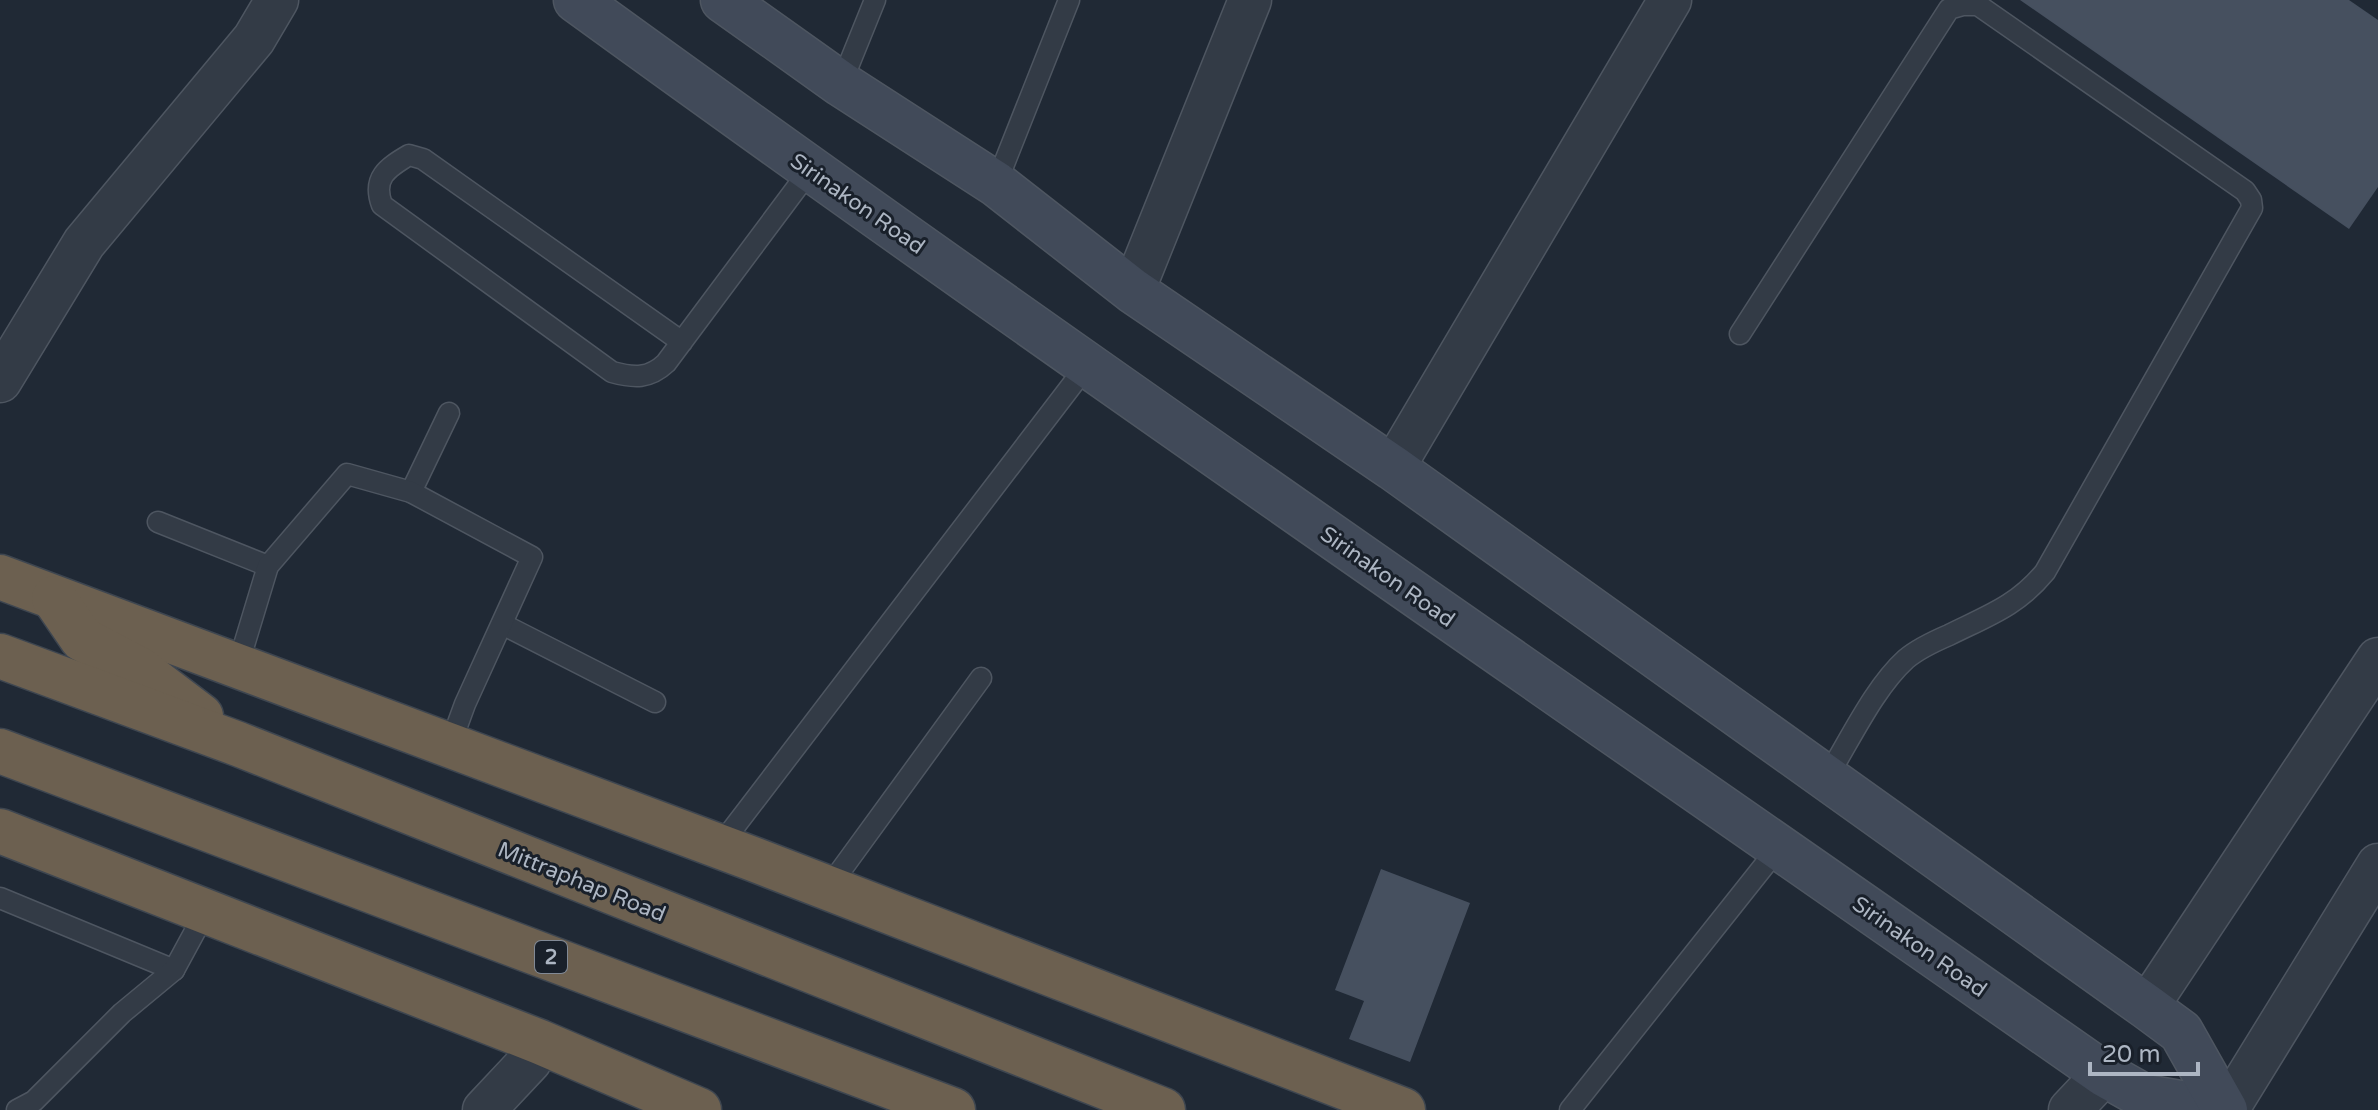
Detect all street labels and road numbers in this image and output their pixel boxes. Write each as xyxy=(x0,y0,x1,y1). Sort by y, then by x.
street label: Sirinakon Road xyxy=(785,148,930,260)
street label: Sirinakon Road xyxy=(1315,521,1460,633)
street label: Mittraphap Road xyxy=(494,836,669,927)
street label: Sirinakon Road xyxy=(1847,891,1992,1003)
road number: 2 xyxy=(535,941,567,973)

